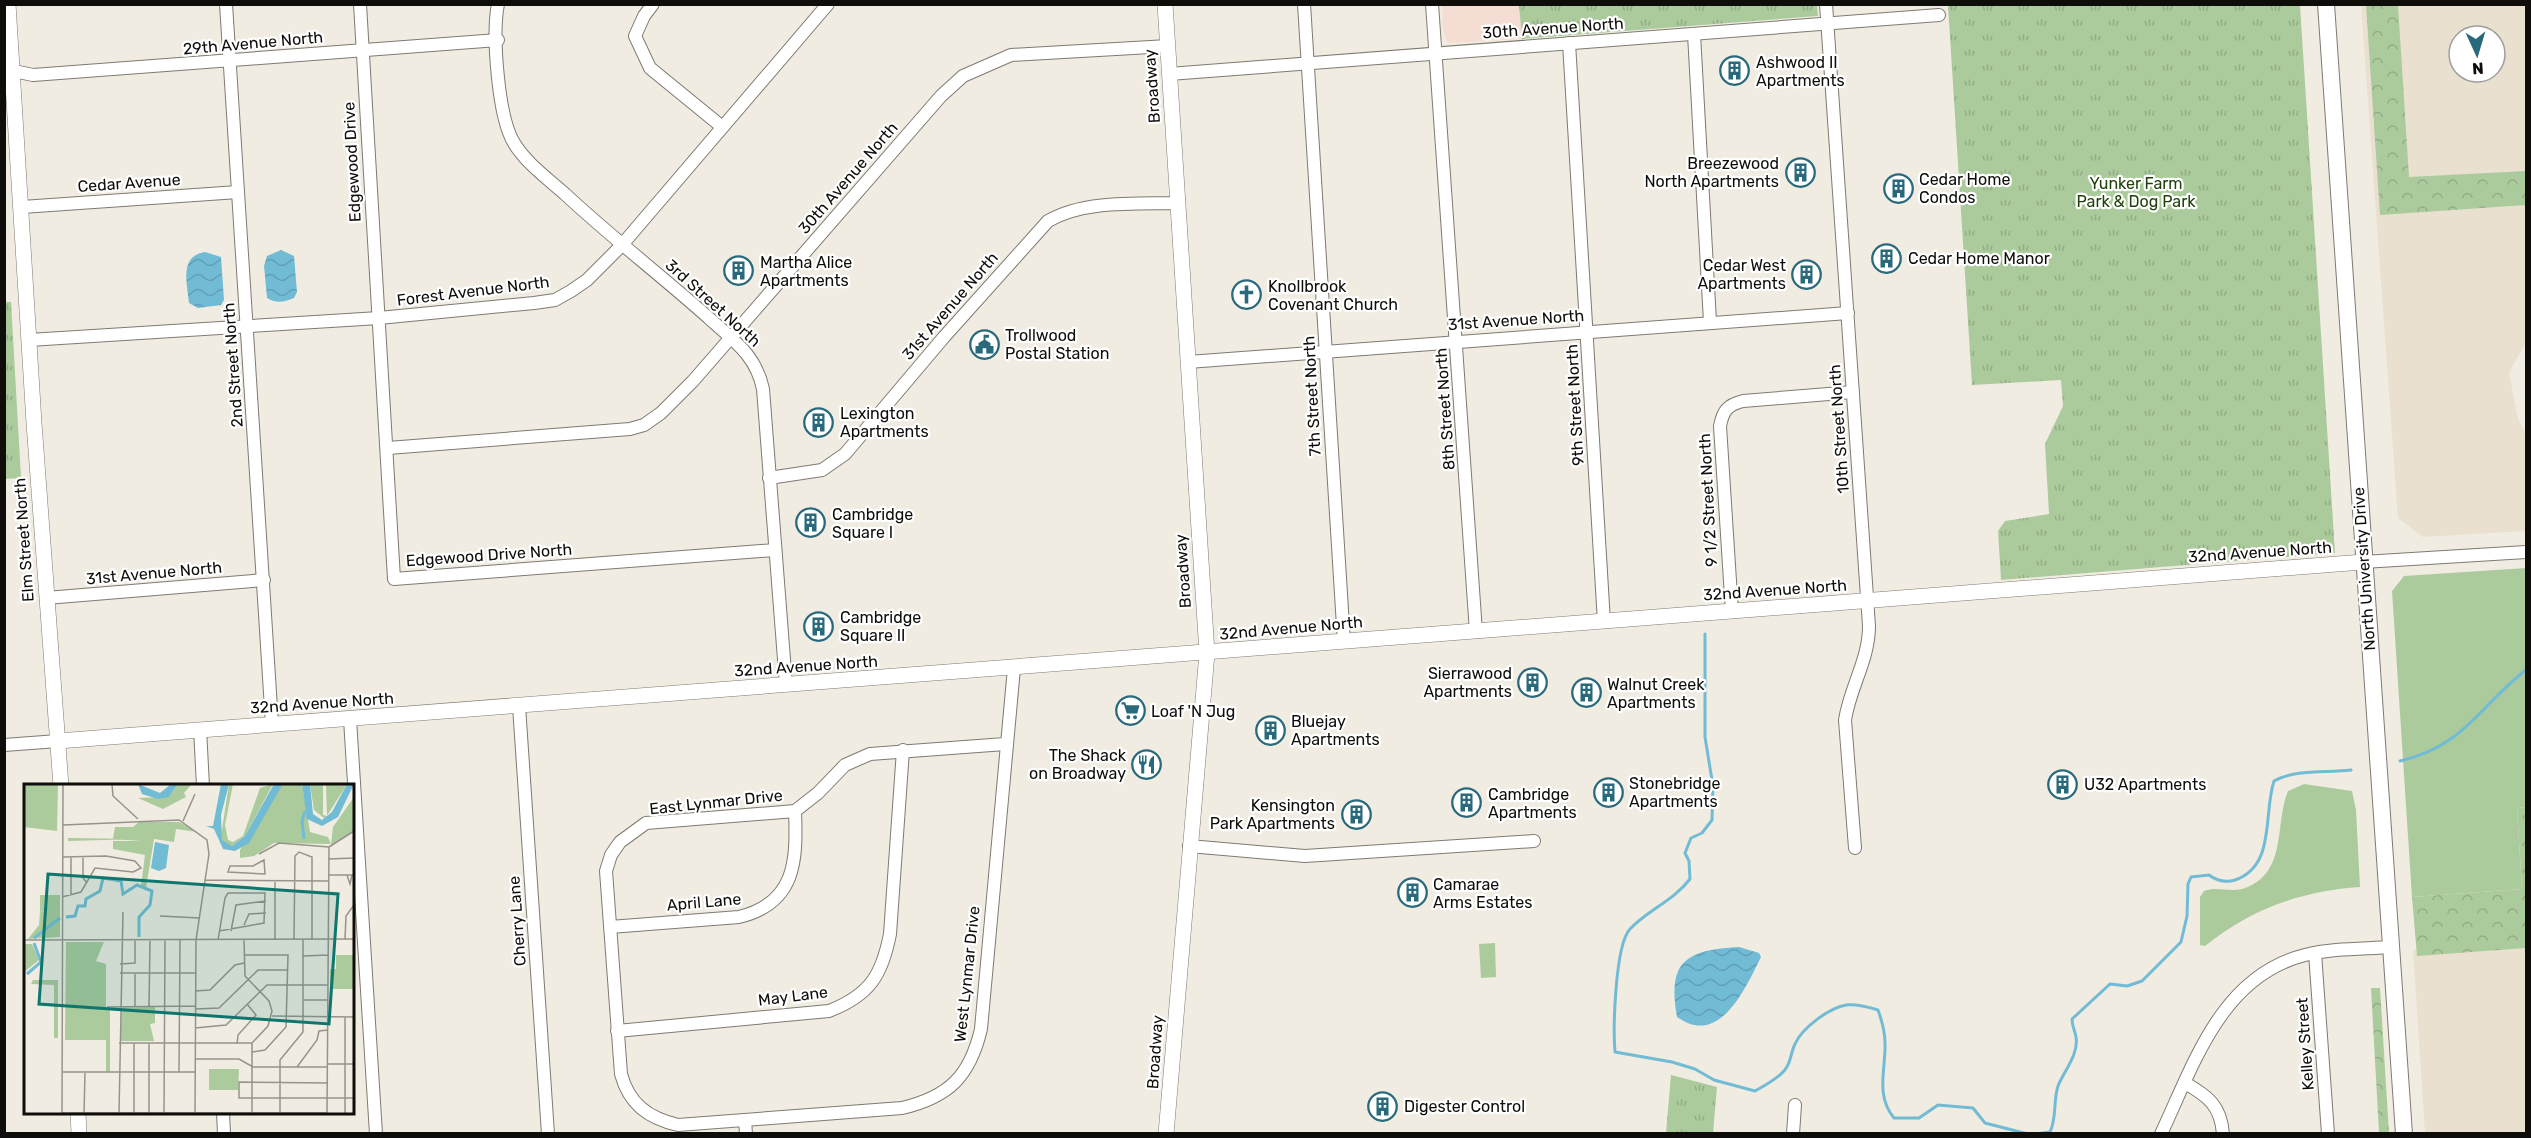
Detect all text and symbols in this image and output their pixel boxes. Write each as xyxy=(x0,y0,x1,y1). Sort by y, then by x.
street label: 30th Avenue North xyxy=(1482,14,1624,42)
north arrow xyxy=(2447,24,2507,84)
street label: 29th Avenue North xyxy=(182,27,324,59)
street label: Broadway xyxy=(1140,48,1164,124)
place label: Ashwood II Apartments xyxy=(1756,53,1845,90)
building icon: Ashwood II Apartments xyxy=(1719,55,1751,87)
text: N xyxy=(2472,59,2484,78)
street label: Edgewood Drive xyxy=(339,101,365,223)
street label: 30th Avenue North xyxy=(794,118,902,238)
place label: Breezewood North Apartments xyxy=(1645,154,1779,191)
building icon: Breezewood North Apartments xyxy=(1784,156,1816,188)
street label: Cedar Avenue xyxy=(77,170,181,196)
place label: Cedar Home Condos xyxy=(1919,170,2010,207)
building icon: Cedar Home Condos xyxy=(1882,172,1914,204)
park label: Yunker Farm Park & Dog Park xyxy=(2076,174,2196,211)
building icon: Cedar Home Manor xyxy=(1871,242,1903,274)
street label: 31st Avenue North xyxy=(898,248,1002,364)
place label: Cedar Home Manor xyxy=(1908,249,2050,268)
place label: Martha Alice Apartments xyxy=(760,253,852,290)
street label: 3rd Street North xyxy=(661,255,765,351)
building icon: Martha Alice Apartments xyxy=(723,255,755,287)
place label: Cedar West Apartments xyxy=(1697,256,1786,293)
building icon: Cedar West Apartments xyxy=(1791,258,1823,290)
street label: Forest Avenue North xyxy=(396,272,550,310)
place label: Knollbrook Covenant Church xyxy=(1268,277,1398,314)
church icon: Knollbrook Covenant Church xyxy=(1231,279,1263,311)
street label: 2nd Street North xyxy=(219,302,247,428)
street label: 31st Avenue North xyxy=(1447,306,1585,334)
place label: Trollwood Postal Station xyxy=(1005,326,1109,363)
public building icon: Trollwood Postal Station xyxy=(968,328,1000,360)
street label: 7th Street North xyxy=(1299,335,1325,457)
street label: 9th Street North xyxy=(1562,344,1588,466)
street label: 8th Street North xyxy=(1431,347,1459,471)
street label: 10th Street North xyxy=(1825,364,1853,494)
place label: Lexington Apartments xyxy=(840,404,929,441)
building icon: Lexington Apartments xyxy=(803,406,835,438)
street label: 9 1/2 Street North xyxy=(1695,433,1721,567)
street label: Elm Street North xyxy=(10,477,38,603)
street label: North University Drive xyxy=(2349,487,2379,651)
place label: Cambridge Square I xyxy=(832,505,913,542)
building icon: Cambridge Square I xyxy=(795,507,827,539)
street label: Broadway xyxy=(1171,533,1195,609)
street label: 32nd Avenue North xyxy=(2187,537,2333,567)
street label: Edgewood Drive North xyxy=(405,540,573,570)
street label: 31st Avenue North xyxy=(85,558,223,588)
street label: 32nd Avenue North xyxy=(1702,575,1848,605)
place label: Cambridge Square II xyxy=(840,608,921,645)
building icon: Cambridge Square II xyxy=(803,610,835,642)
street label: 32nd Avenue North xyxy=(1218,612,1364,644)
street label: 32nd Avenue North xyxy=(733,651,879,681)
place label: Sierrawood Apartments xyxy=(1423,664,1512,701)
building icon: Sierrawood Apartments xyxy=(1517,666,1549,698)
place label: Walnut Creek Apartments xyxy=(1607,675,1705,712)
building icon: Walnut Creek Apartments xyxy=(1570,677,1602,709)
street label: 32nd Avenue North xyxy=(249,688,395,718)
supermarket icon: Loaf 'N Jug xyxy=(1114,695,1146,727)
place label: Loaf 'N Jug xyxy=(1151,702,1235,721)
place label: Bluejay Apartments xyxy=(1291,712,1380,749)
building icon: Bluejay Apartments xyxy=(1254,714,1286,746)
place label: The Shack on Broadway xyxy=(1029,746,1127,783)
restaurant icon: The Shack on Broadway xyxy=(1131,748,1163,780)
building icon: U32 Apartments xyxy=(2047,768,2079,800)
place label: Stonebridge Apartments xyxy=(1629,774,1721,811)
place label: U32 Apartments xyxy=(2084,775,2206,794)
building icon: Stonebridge Apartments xyxy=(1592,776,1624,808)
inset map xyxy=(24,784,354,1114)
place label: Cambridge Apartments xyxy=(1488,785,1577,822)
street label: East Lynmar Drive xyxy=(648,786,784,818)
building icon: Cambridge Apartments xyxy=(1451,787,1483,819)
place label: Kensington Park Apartments xyxy=(1210,796,1335,833)
building icon: Kensington Park Apartments xyxy=(1340,798,1372,830)
street label: Cherry Lane xyxy=(504,875,530,967)
place label: Camarae Arms Estates xyxy=(1433,875,1532,912)
building icon: Camarae Arms Estates xyxy=(1396,877,1428,909)
street label: April Lane xyxy=(666,889,742,915)
street label: West Lynmar Drive xyxy=(950,905,984,1043)
street label: May Lane xyxy=(757,982,829,1010)
street label: Kelley Street xyxy=(2292,997,2318,1091)
street label: Broadway xyxy=(1143,1014,1167,1090)
building icon: Digester Control xyxy=(1367,1090,1399,1122)
place label: Digester Control xyxy=(1404,1097,1525,1116)

